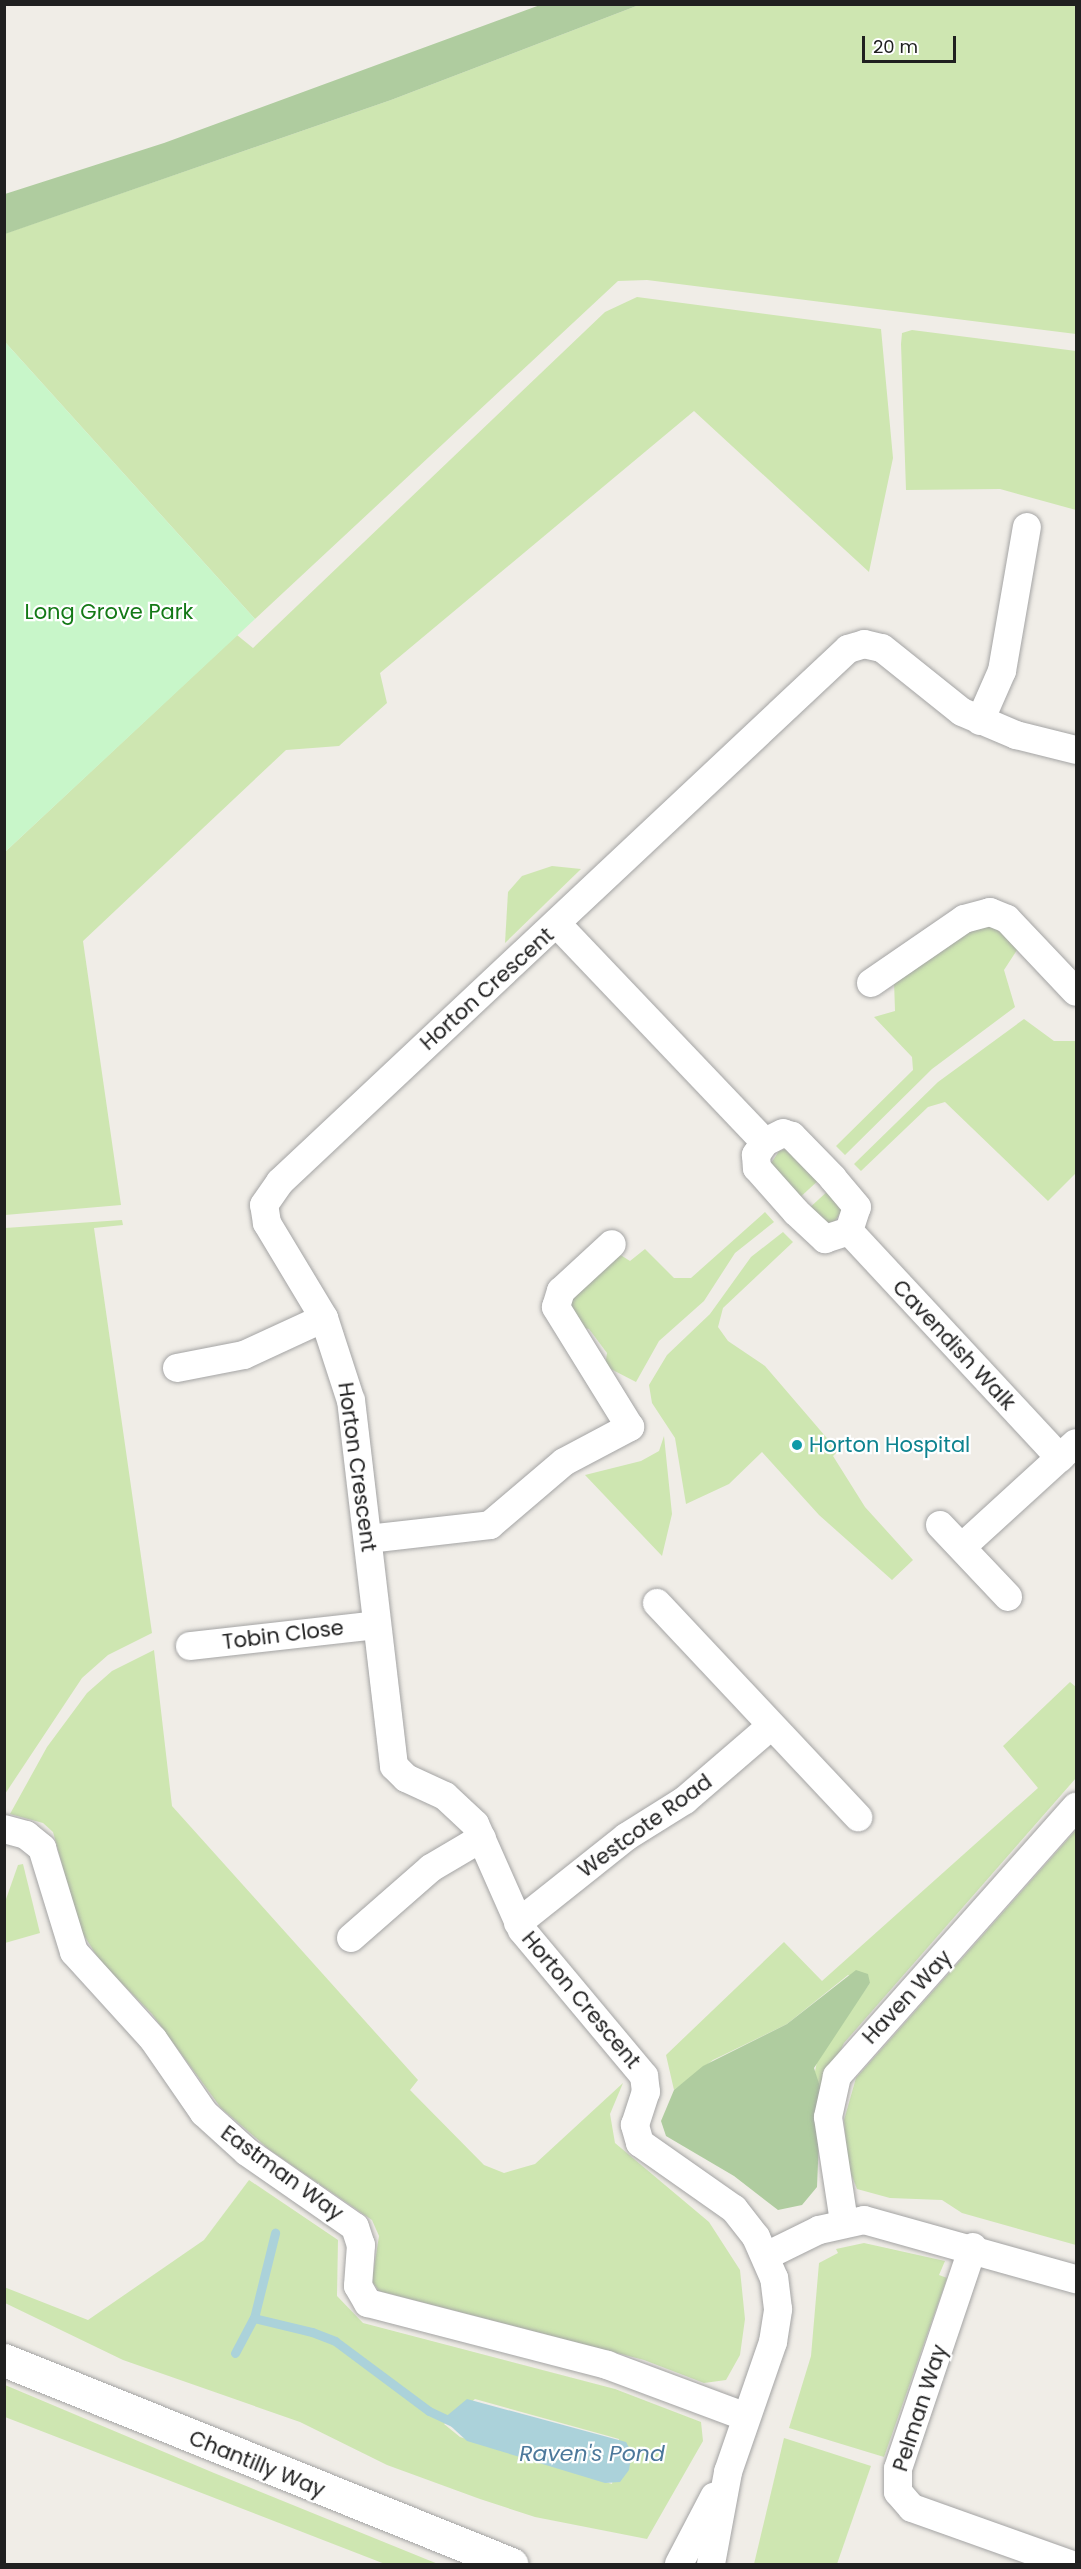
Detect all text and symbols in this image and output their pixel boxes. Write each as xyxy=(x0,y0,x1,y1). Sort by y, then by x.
scale bar xyxy=(865,24,960,62)
text: 20 m xyxy=(873,34,918,59)
park label: Long Grove Park xyxy=(25,599,193,625)
street label: Horton Crescent xyxy=(415,922,559,1056)
street label: Cavendish Walk xyxy=(887,1275,1021,1415)
street label: Horton Crescent xyxy=(333,1381,381,1553)
place label: Horton Hospital xyxy=(809,1432,970,1458)
marker: Horton Hospital xyxy=(790,1438,804,1452)
street label: Tobin Close xyxy=(221,1615,345,1655)
street label: Westcote Road xyxy=(573,1769,717,1883)
street label: Horton Crescent xyxy=(516,1926,646,2074)
street label: Haven Way xyxy=(857,1945,957,2049)
street label: Eastman Way xyxy=(216,2120,348,2226)
street label: Pelman Way xyxy=(888,2341,952,2475)
street label: Chantilly Way xyxy=(185,2425,329,2503)
water label: Raven's Pond xyxy=(519,2441,665,2467)

